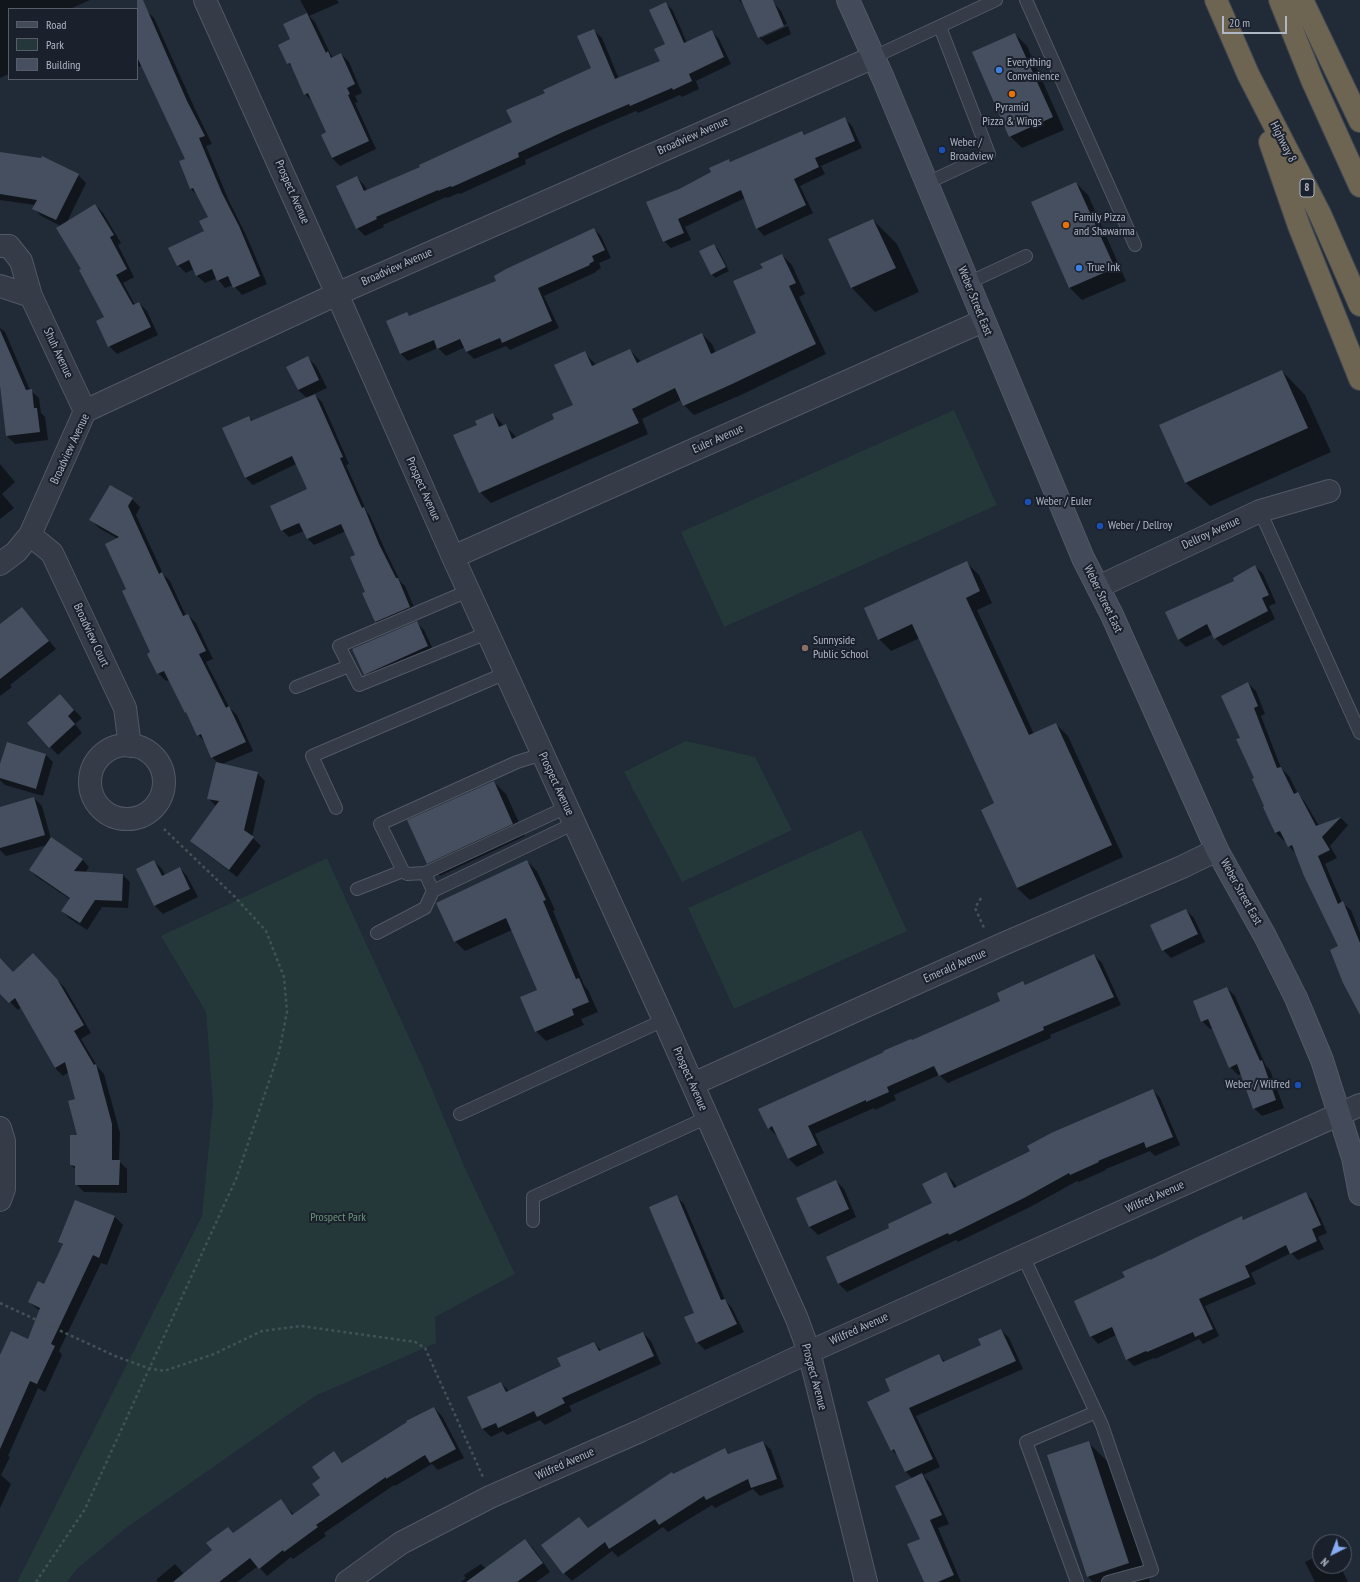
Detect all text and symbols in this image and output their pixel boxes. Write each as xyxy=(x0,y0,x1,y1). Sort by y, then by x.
legend xyxy=(8,8,138,80)
scale bar xyxy=(1224,8,1289,34)
text: 20 m xyxy=(1229,15,1250,30)
text: Road xyxy=(46,17,66,32)
text: Park xyxy=(46,37,64,52)
place label: Everything Convenience xyxy=(1007,56,1059,84)
text: Building xyxy=(46,57,81,72)
marker: Everything Convenience xyxy=(994,65,1004,75)
marker: Pyramid Pizza & Wings xyxy=(1007,89,1017,99)
place label: Pyramid Pizza & Wings xyxy=(982,101,1042,129)
street label: Broadview Avenue xyxy=(655,114,731,158)
street label: Highway 8 xyxy=(1267,119,1299,165)
place label: Weber / Broadview xyxy=(950,136,993,164)
marker: Weber / Broadview xyxy=(937,145,947,155)
street label: Prospect Avenue xyxy=(272,158,312,226)
road number: 8 xyxy=(1300,179,1314,197)
place label: Family Pizza and Shawarma xyxy=(1074,211,1135,239)
marker: Family Pizza and Shawarma xyxy=(1061,220,1071,230)
street label: Broadview Avenue xyxy=(359,245,435,289)
place label: True Ink xyxy=(1087,261,1120,275)
marker: True Ink xyxy=(1074,263,1084,273)
street label: Weber Street East xyxy=(955,264,995,338)
street label: Shuh Avenue xyxy=(40,326,76,380)
street label: Broadview Avenue xyxy=(47,411,93,487)
street label: Euler Avenue xyxy=(690,421,746,457)
street label: Prospect Avenue xyxy=(403,455,443,523)
place label: Weber / Euler xyxy=(1036,495,1092,509)
marker: Weber / Euler xyxy=(1023,497,1033,507)
street label: Dellroy Avenue xyxy=(1180,513,1242,553)
place label: Weber / Dellroy xyxy=(1108,519,1172,533)
marker: Weber / Dellroy xyxy=(1095,521,1105,531)
street label: Weber Street East xyxy=(1080,563,1126,635)
street label: Broadview Court xyxy=(70,601,112,669)
place label: Sunnyside Public School xyxy=(813,634,869,662)
marker: Sunnyside Public School xyxy=(800,643,810,653)
street label: Prospect Avenue xyxy=(535,750,577,818)
street label: Weber Street East xyxy=(1217,856,1265,928)
street label: Emerald Avenue xyxy=(922,946,988,986)
street label: Prospect Avenue xyxy=(670,1045,710,1113)
place label: Weber / Wilfred xyxy=(1225,1078,1290,1092)
marker: Weber / Wilfred xyxy=(1293,1080,1303,1090)
street label: Wilfred Avenue xyxy=(1123,1178,1187,1216)
park label: Prospect Park xyxy=(310,1211,366,1225)
street label: Wilfred Avenue xyxy=(827,1310,891,1348)
street label: Prospect Avenue xyxy=(798,1342,830,1412)
street label: Wilfred Avenue xyxy=(533,1445,597,1483)
north arrow xyxy=(1312,1534,1352,1574)
text: N xyxy=(1318,1555,1332,1569)

